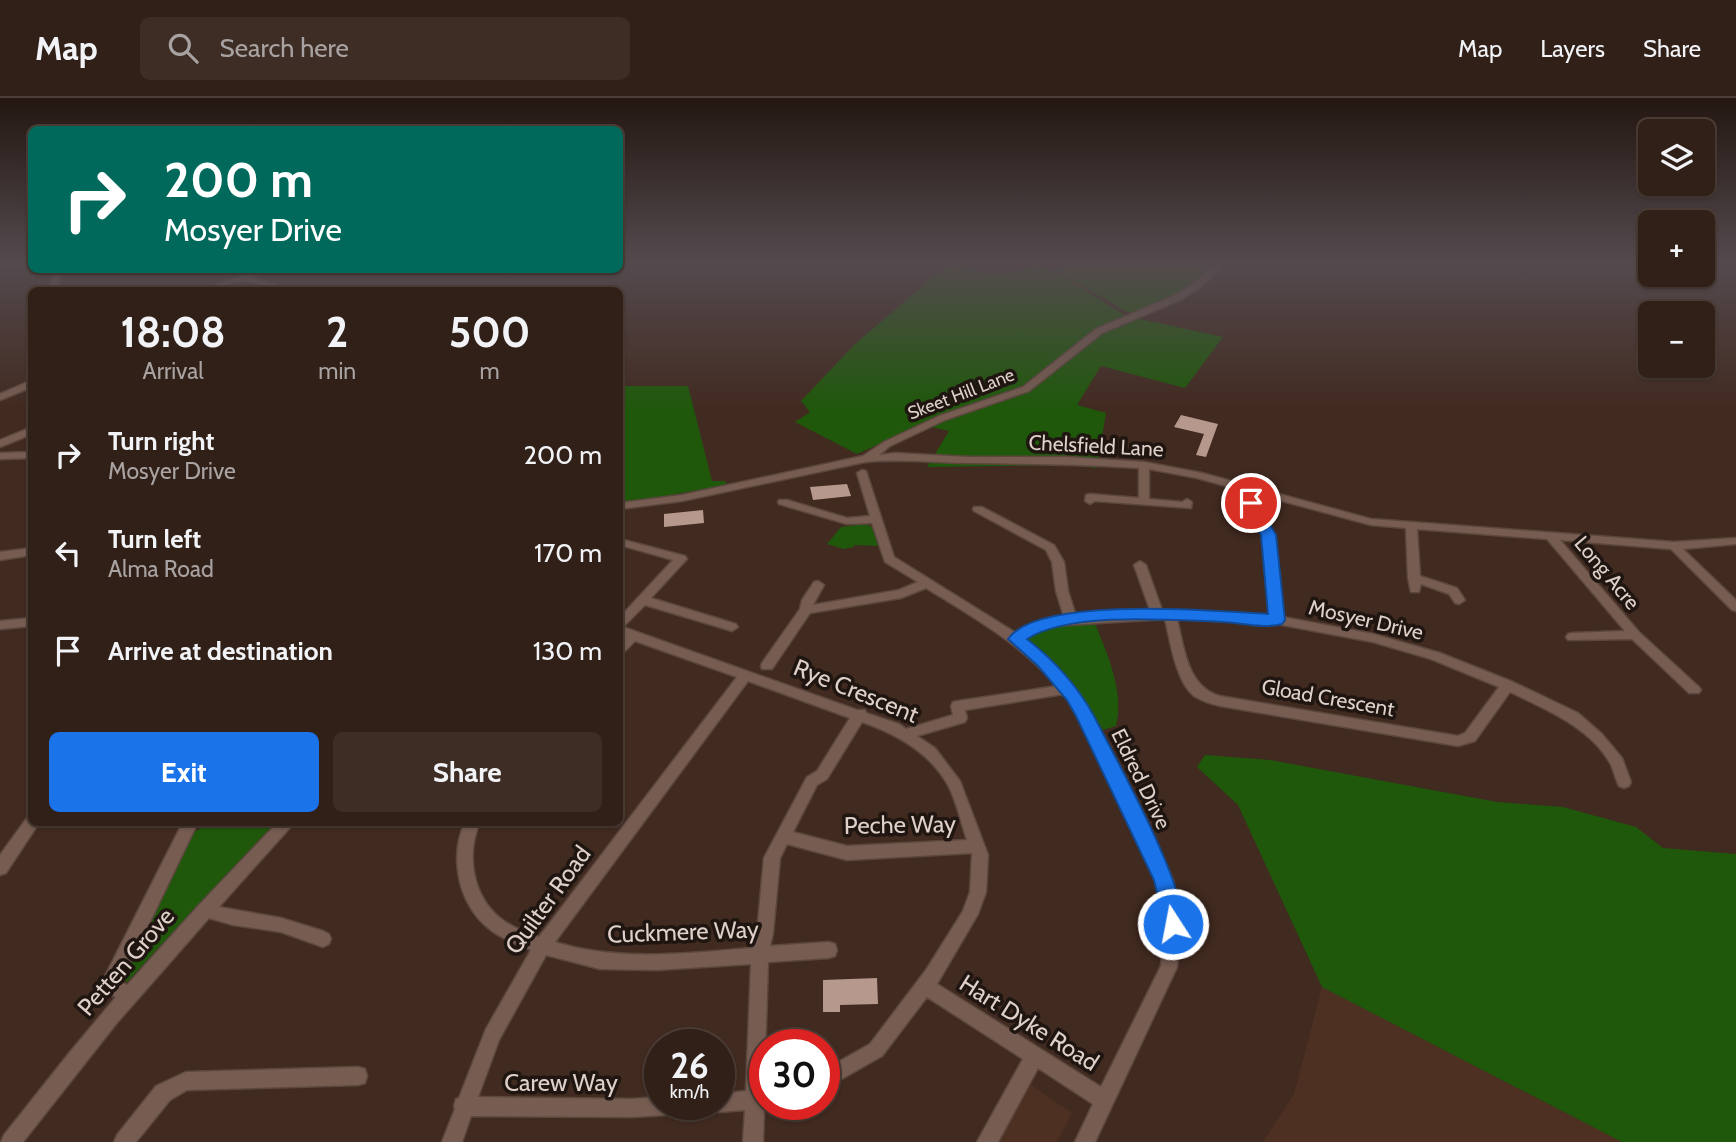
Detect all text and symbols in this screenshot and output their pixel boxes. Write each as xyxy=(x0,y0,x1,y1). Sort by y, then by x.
search box xyxy=(140,17,630,80)
text: Map xyxy=(35,28,98,68)
icon: search xyxy=(164,29,202,67)
text: Search here xyxy=(220,32,349,64)
text: Map xyxy=(1458,34,1502,63)
text: Layers xyxy=(1540,34,1605,63)
text: Share xyxy=(1643,34,1701,63)
map controls xyxy=(1638,119,1715,378)
button: layers xyxy=(1638,119,1715,196)
text: 200 m xyxy=(164,150,313,209)
icon: right xyxy=(49,154,140,245)
text: Mosyer Drive xyxy=(164,210,342,249)
button: + xyxy=(1638,210,1715,287)
button: − xyxy=(1638,301,1715,378)
text: 18:08 xyxy=(121,306,226,358)
text: 2 xyxy=(326,306,348,358)
text: 500 xyxy=(449,306,530,358)
text: Arrival xyxy=(142,357,204,385)
text: min xyxy=(318,357,356,385)
text: m xyxy=(479,357,500,385)
street label: Skeet Hill Lane xyxy=(905,364,1017,424)
text: Turn right xyxy=(108,425,214,457)
street label: Chelsfield Lane xyxy=(1028,429,1164,462)
icon: right xyxy=(49,436,87,474)
text: 200 m xyxy=(523,439,602,471)
text: Mosyer Drive xyxy=(108,457,236,485)
pin xyxy=(1221,473,1281,533)
icon: arrive xyxy=(1232,484,1270,522)
text: Turn left xyxy=(108,523,201,555)
street label: Long Acre xyxy=(1569,531,1645,615)
icon: left xyxy=(49,534,87,572)
text: 170 m xyxy=(534,537,602,569)
text: Alma Road xyxy=(108,555,214,583)
street label: Mosyer Drive xyxy=(1306,594,1426,645)
icon: arrive xyxy=(49,632,87,670)
text: Arrive at destination xyxy=(108,635,333,667)
text: 130 m xyxy=(533,635,602,667)
street label: Rye Crescent xyxy=(789,652,923,729)
street label: Gload Crescent xyxy=(1260,674,1396,721)
street label: Eldred Drive xyxy=(1106,724,1177,833)
button: Exit xyxy=(49,732,319,812)
button: Share xyxy=(333,732,602,812)
street label: Peche Way xyxy=(844,809,956,840)
street label: Quilter Road xyxy=(499,840,597,960)
position arrow xyxy=(1136,887,1210,961)
street label: Petten Grove xyxy=(71,902,180,1021)
street label: Cuckmere Way xyxy=(607,914,759,949)
street label: Hart Dyke Road xyxy=(954,968,1104,1077)
speed limit sign: 30 xyxy=(749,1029,840,1120)
text: 26 xyxy=(670,1044,709,1087)
street label: Carew Way xyxy=(504,1068,618,1097)
text: km/h xyxy=(670,1081,709,1103)

